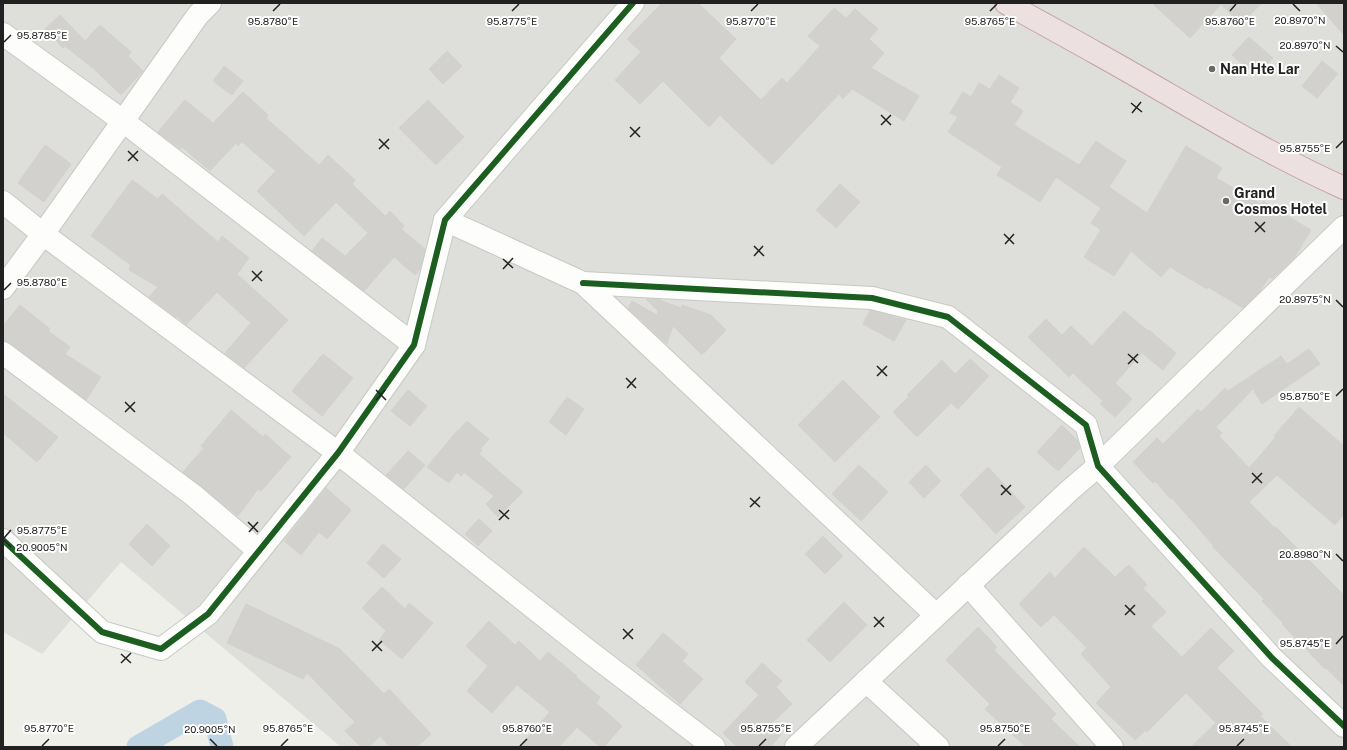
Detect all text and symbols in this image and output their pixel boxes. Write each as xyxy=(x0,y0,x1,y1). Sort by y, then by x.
text: 20.8970°N xyxy=(1275,14,1325,26)
text: 95.8780°E xyxy=(248,15,298,27)
text: 95.8775°E xyxy=(487,15,537,27)
text: 95.8770°E xyxy=(726,15,776,27)
text: 95.8765°E xyxy=(965,15,1015,27)
text: 95.8760°E xyxy=(1205,15,1255,27)
text: 95.8785°E xyxy=(17,29,67,41)
text: 20.8970°N xyxy=(1280,39,1330,51)
place label: Nan Hte Lar xyxy=(1220,61,1300,77)
marker: Nan Hte Lar xyxy=(1207,64,1217,74)
text: 95.8755°E xyxy=(1280,142,1330,154)
place label: Grand Cosmos Hotel xyxy=(1234,185,1328,217)
marker: Grand Cosmos Hotel xyxy=(1221,196,1231,206)
text: 95.8780°E xyxy=(17,276,67,288)
text: 20.8975°N xyxy=(1279,293,1331,305)
text: 95.8750°E xyxy=(1280,390,1330,402)
text: 95.8775°E xyxy=(17,524,67,536)
text: 20.9005°N xyxy=(16,541,68,553)
text: 20.8980°N xyxy=(1279,548,1331,560)
text: 95.8745°E xyxy=(1280,637,1330,649)
text: 95.8770°E xyxy=(24,722,74,734)
text: 95.8765°E xyxy=(263,722,313,734)
text: 95.8760°E xyxy=(502,722,552,734)
text: 95.8755°E xyxy=(741,722,791,734)
text: 95.8750°E xyxy=(980,722,1030,734)
text: 95.8745°E xyxy=(1219,722,1269,734)
text: 20.9005°N xyxy=(184,723,236,735)

